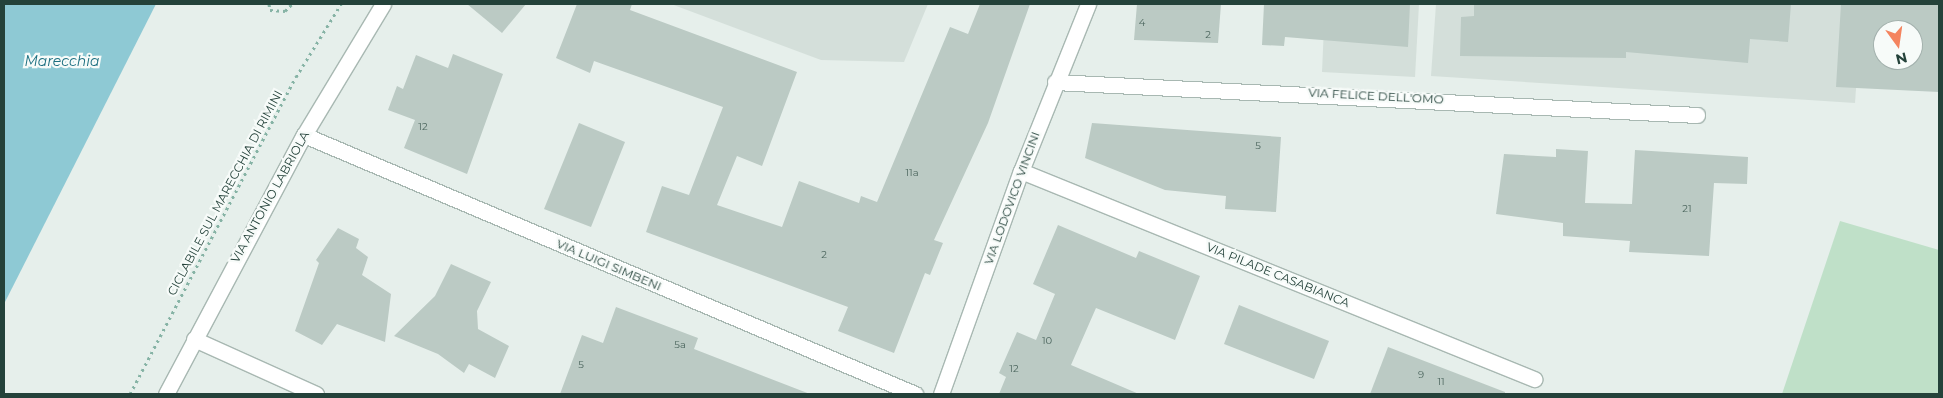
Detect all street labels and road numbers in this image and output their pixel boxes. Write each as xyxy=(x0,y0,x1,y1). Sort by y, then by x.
street label: VIA FELICE DELL'OMO xyxy=(1308,85,1444,107)
street label: CICLABILE SUL MARECCHIA DI RIMINI xyxy=(165,88,285,298)
street label: VIA ANTONIO LABRIOLA xyxy=(228,129,312,265)
street label: VIA LODOVICO VINCINI xyxy=(981,130,1043,266)
street label: VIA LUIGI SIMBENI xyxy=(554,236,664,294)
street label: VIA PILADE CASABIANCA xyxy=(1204,240,1352,310)

